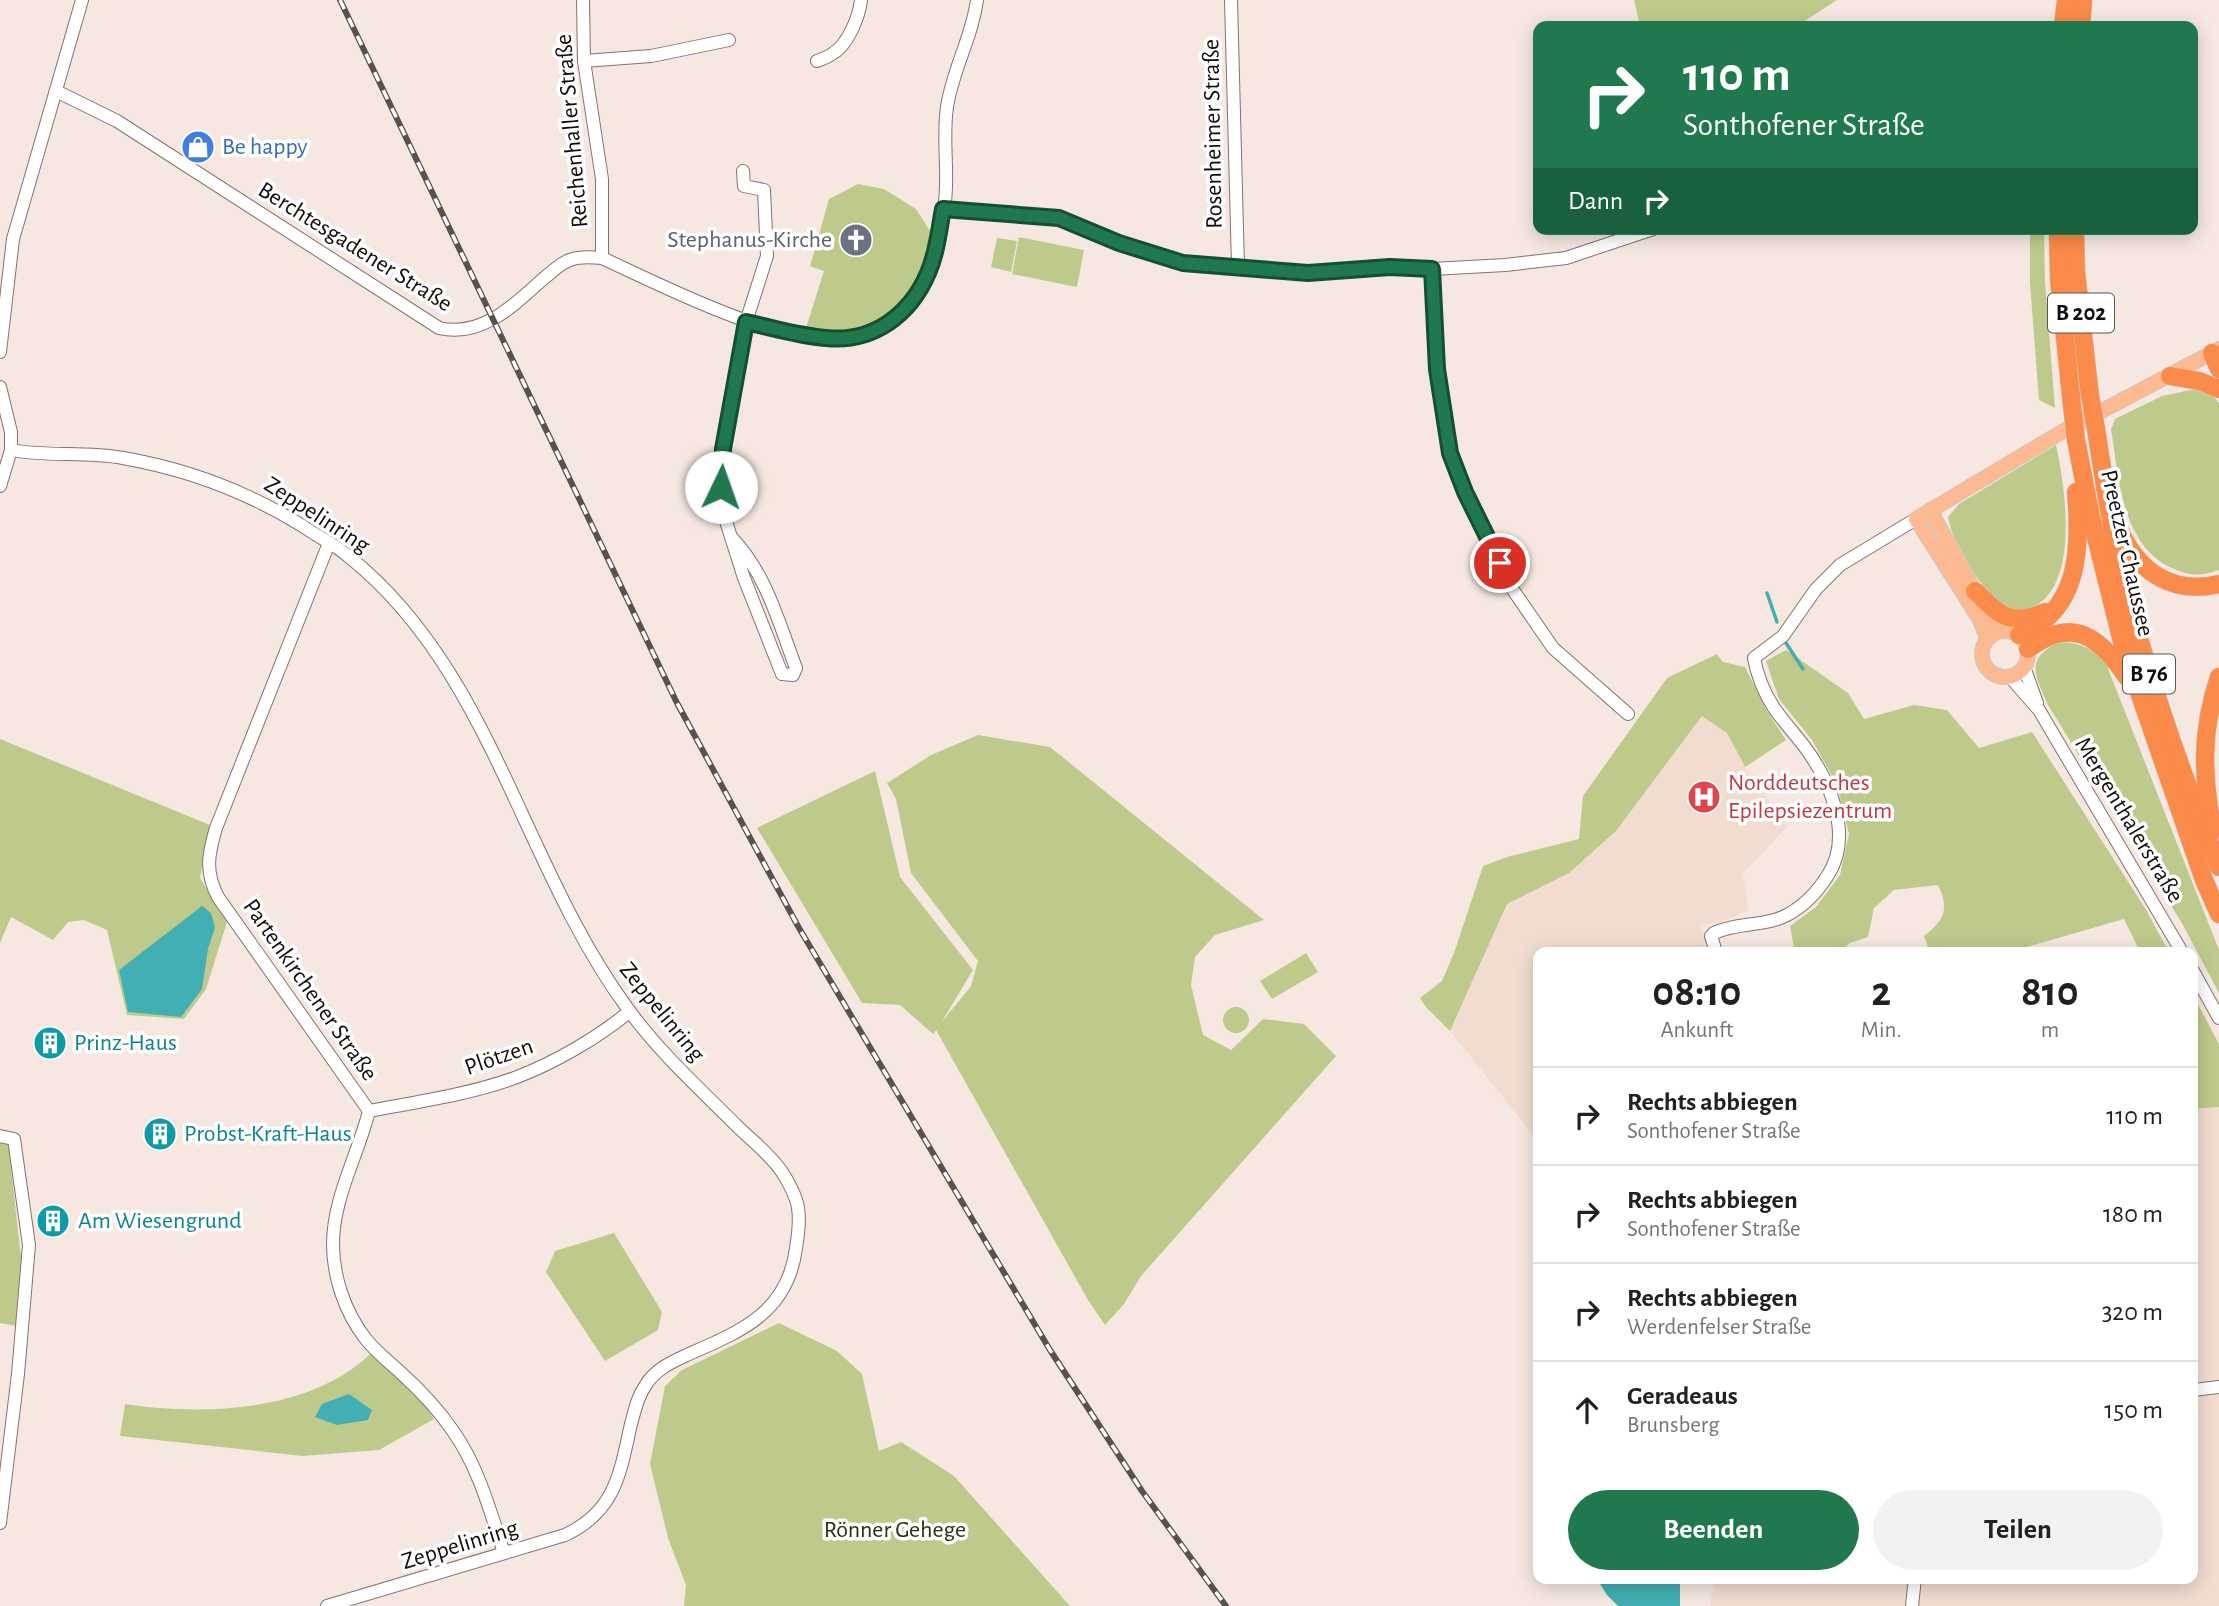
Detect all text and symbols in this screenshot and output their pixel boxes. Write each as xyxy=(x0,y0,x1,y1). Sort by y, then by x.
street label: Reichenhaller Straße xyxy=(552,33,592,229)
street label: Rosenheimer Straße xyxy=(1199,39,1227,229)
icon: right xyxy=(1568,49,1659,140)
text: 110 m xyxy=(1683,51,1791,100)
text: Sonthofener Straße xyxy=(1683,109,1925,141)
shop icon: Be happy xyxy=(179,128,217,166)
place label: Be happy xyxy=(222,135,308,159)
street label: Berchtesgadener Straße xyxy=(254,178,456,316)
icon: right xyxy=(1637,182,1675,220)
text: Dann xyxy=(1568,188,1623,214)
church icon: Stephanus-Kirche xyxy=(837,221,875,259)
place label: Stephanus-Kirche xyxy=(667,228,832,252)
road number: B 202 xyxy=(2048,294,2114,332)
position arrow xyxy=(684,450,758,524)
street label: Preetzer Chaussee xyxy=(2096,467,2158,639)
street label: Zeppelinring xyxy=(260,472,374,558)
pin xyxy=(1470,533,1530,593)
icon: arrive xyxy=(1481,544,1519,582)
road number: B 76 xyxy=(2123,654,2175,694)
street label: Mergenthalerstraße xyxy=(2070,733,2188,907)
place label: Norddeutsches Epilepsiezentrum xyxy=(1728,771,1892,823)
hospital icon: Norddeutsches Epilepsiezentrum xyxy=(1685,778,1723,816)
street label: Partenkirchener Straße xyxy=(238,895,382,1085)
street label: Zeppelinring xyxy=(615,958,709,1066)
text: 08:10 xyxy=(1652,971,1742,1013)
text: 2 xyxy=(1871,971,1891,1013)
text: 810 xyxy=(2021,971,2079,1013)
text: Ankunft xyxy=(1660,1019,1733,1042)
text: Min. xyxy=(1861,1019,1902,1042)
text: m xyxy=(2041,1019,2059,1042)
building icon: Prinz-Haus xyxy=(31,1024,69,1062)
place label: Prinz-Haus xyxy=(74,1031,177,1055)
street label: Plötzen xyxy=(462,1034,536,1080)
text: Rechts abbiegen xyxy=(1627,1089,1798,1115)
icon: right xyxy=(1568,1097,1606,1135)
text: 110 m xyxy=(2106,1103,2163,1129)
building icon: Probst-Kraft-Haus xyxy=(141,1115,179,1153)
text: Sonthofener Straße xyxy=(1627,1120,1801,1143)
place label: Probst-Kraft-Haus xyxy=(184,1122,352,1146)
text: Rechts abbiegen xyxy=(1627,1187,1798,1213)
icon: right xyxy=(1568,1195,1606,1233)
text: 180 m xyxy=(2103,1201,2163,1227)
building icon: Am Wiesengrund xyxy=(34,1202,72,1240)
place label: Am Wiesengrund xyxy=(78,1209,242,1233)
text: Sonthofener Straße xyxy=(1627,1218,1801,1241)
text: Rechts abbiegen xyxy=(1627,1285,1798,1311)
icon: right xyxy=(1568,1293,1606,1331)
text: 320 m xyxy=(2102,1299,2163,1325)
text: Werdenfelser Straße xyxy=(1627,1316,1811,1339)
text: Geradeaus xyxy=(1627,1383,1738,1409)
icon: ahead xyxy=(1568,1391,1606,1429)
text: 150 m xyxy=(2104,1397,2163,1423)
text: Brunsberg xyxy=(1627,1414,1719,1437)
button: Beenden xyxy=(1568,1490,1859,1570)
button: Teilen xyxy=(1873,1490,2163,1570)
street label: Zeppelinring xyxy=(399,1516,521,1574)
park label: Rönner Gehege xyxy=(824,1518,966,1542)

